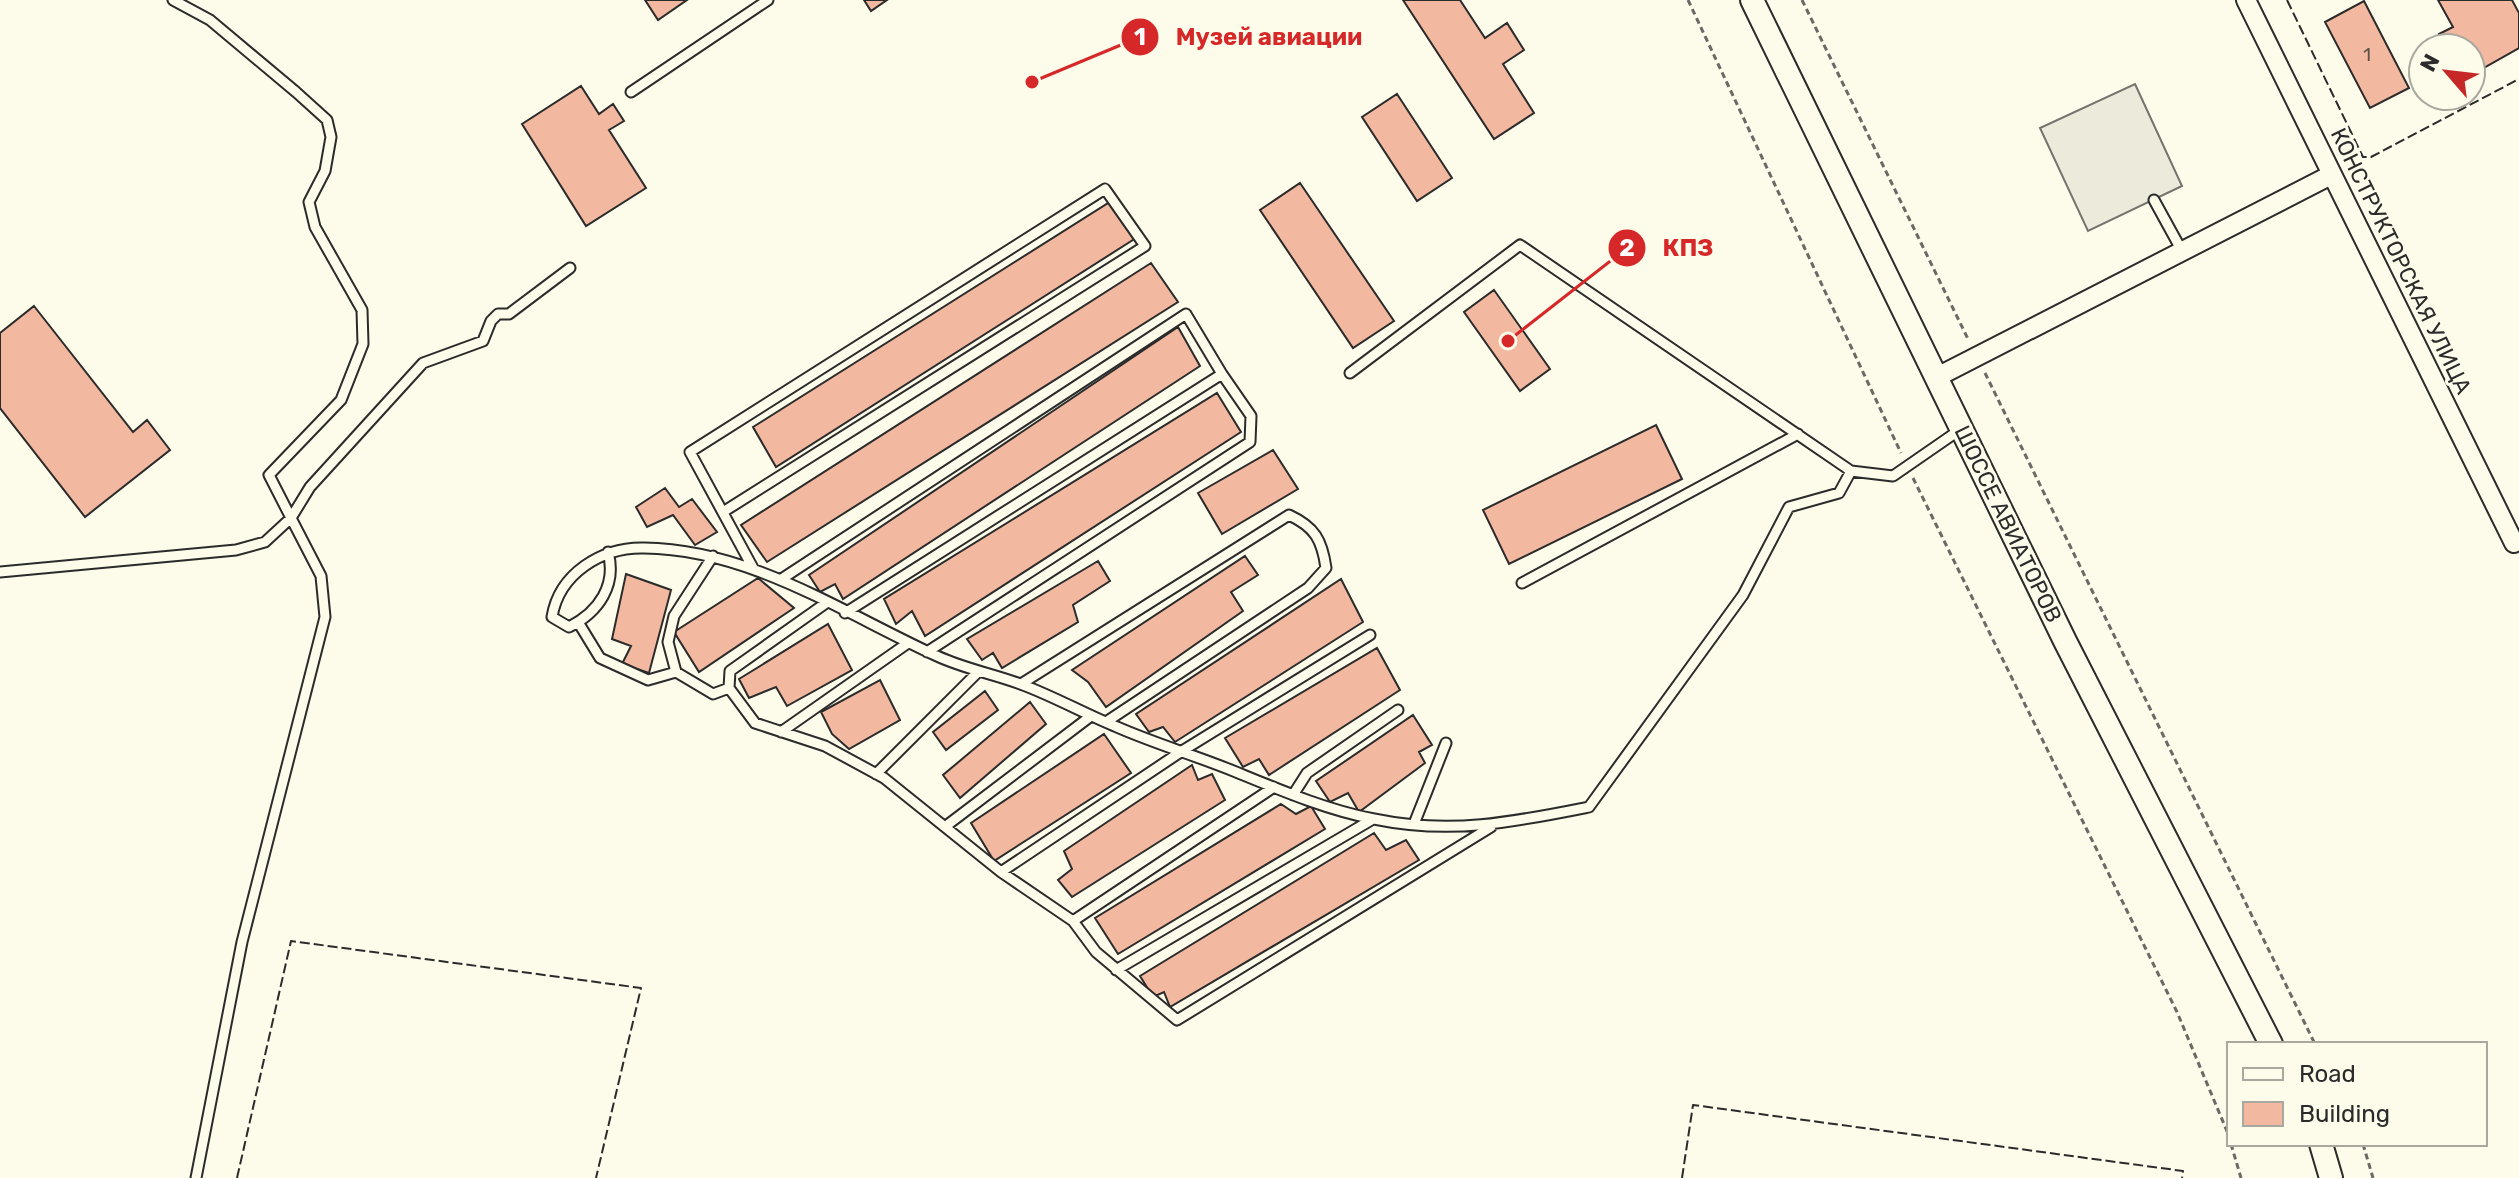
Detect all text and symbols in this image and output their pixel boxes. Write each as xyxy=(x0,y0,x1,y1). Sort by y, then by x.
callout: Музей авиации xyxy=(1120,13,1378,61)
text: 1 xyxy=(1134,23,1146,51)
text: Музей авиации xyxy=(1176,23,1362,51)
north arrow xyxy=(2407,32,2487,112)
house number: 1 xyxy=(2363,44,2371,66)
text: N xyxy=(2414,50,2445,76)
street label: КОНСТРУКТОРСКАЯ УЛИЦА xyxy=(2325,124,2477,399)
callout: КПЗ xyxy=(1607,224,1730,272)
text: 2 xyxy=(1619,234,1635,262)
text: КПЗ xyxy=(1663,234,1713,262)
street label: ШОССЕ АВИАТОРОВ xyxy=(1949,421,2067,627)
legend xyxy=(2227,1042,2487,1146)
text: Road xyxy=(2299,1060,2356,1088)
text: Building xyxy=(2299,1100,2390,1128)

